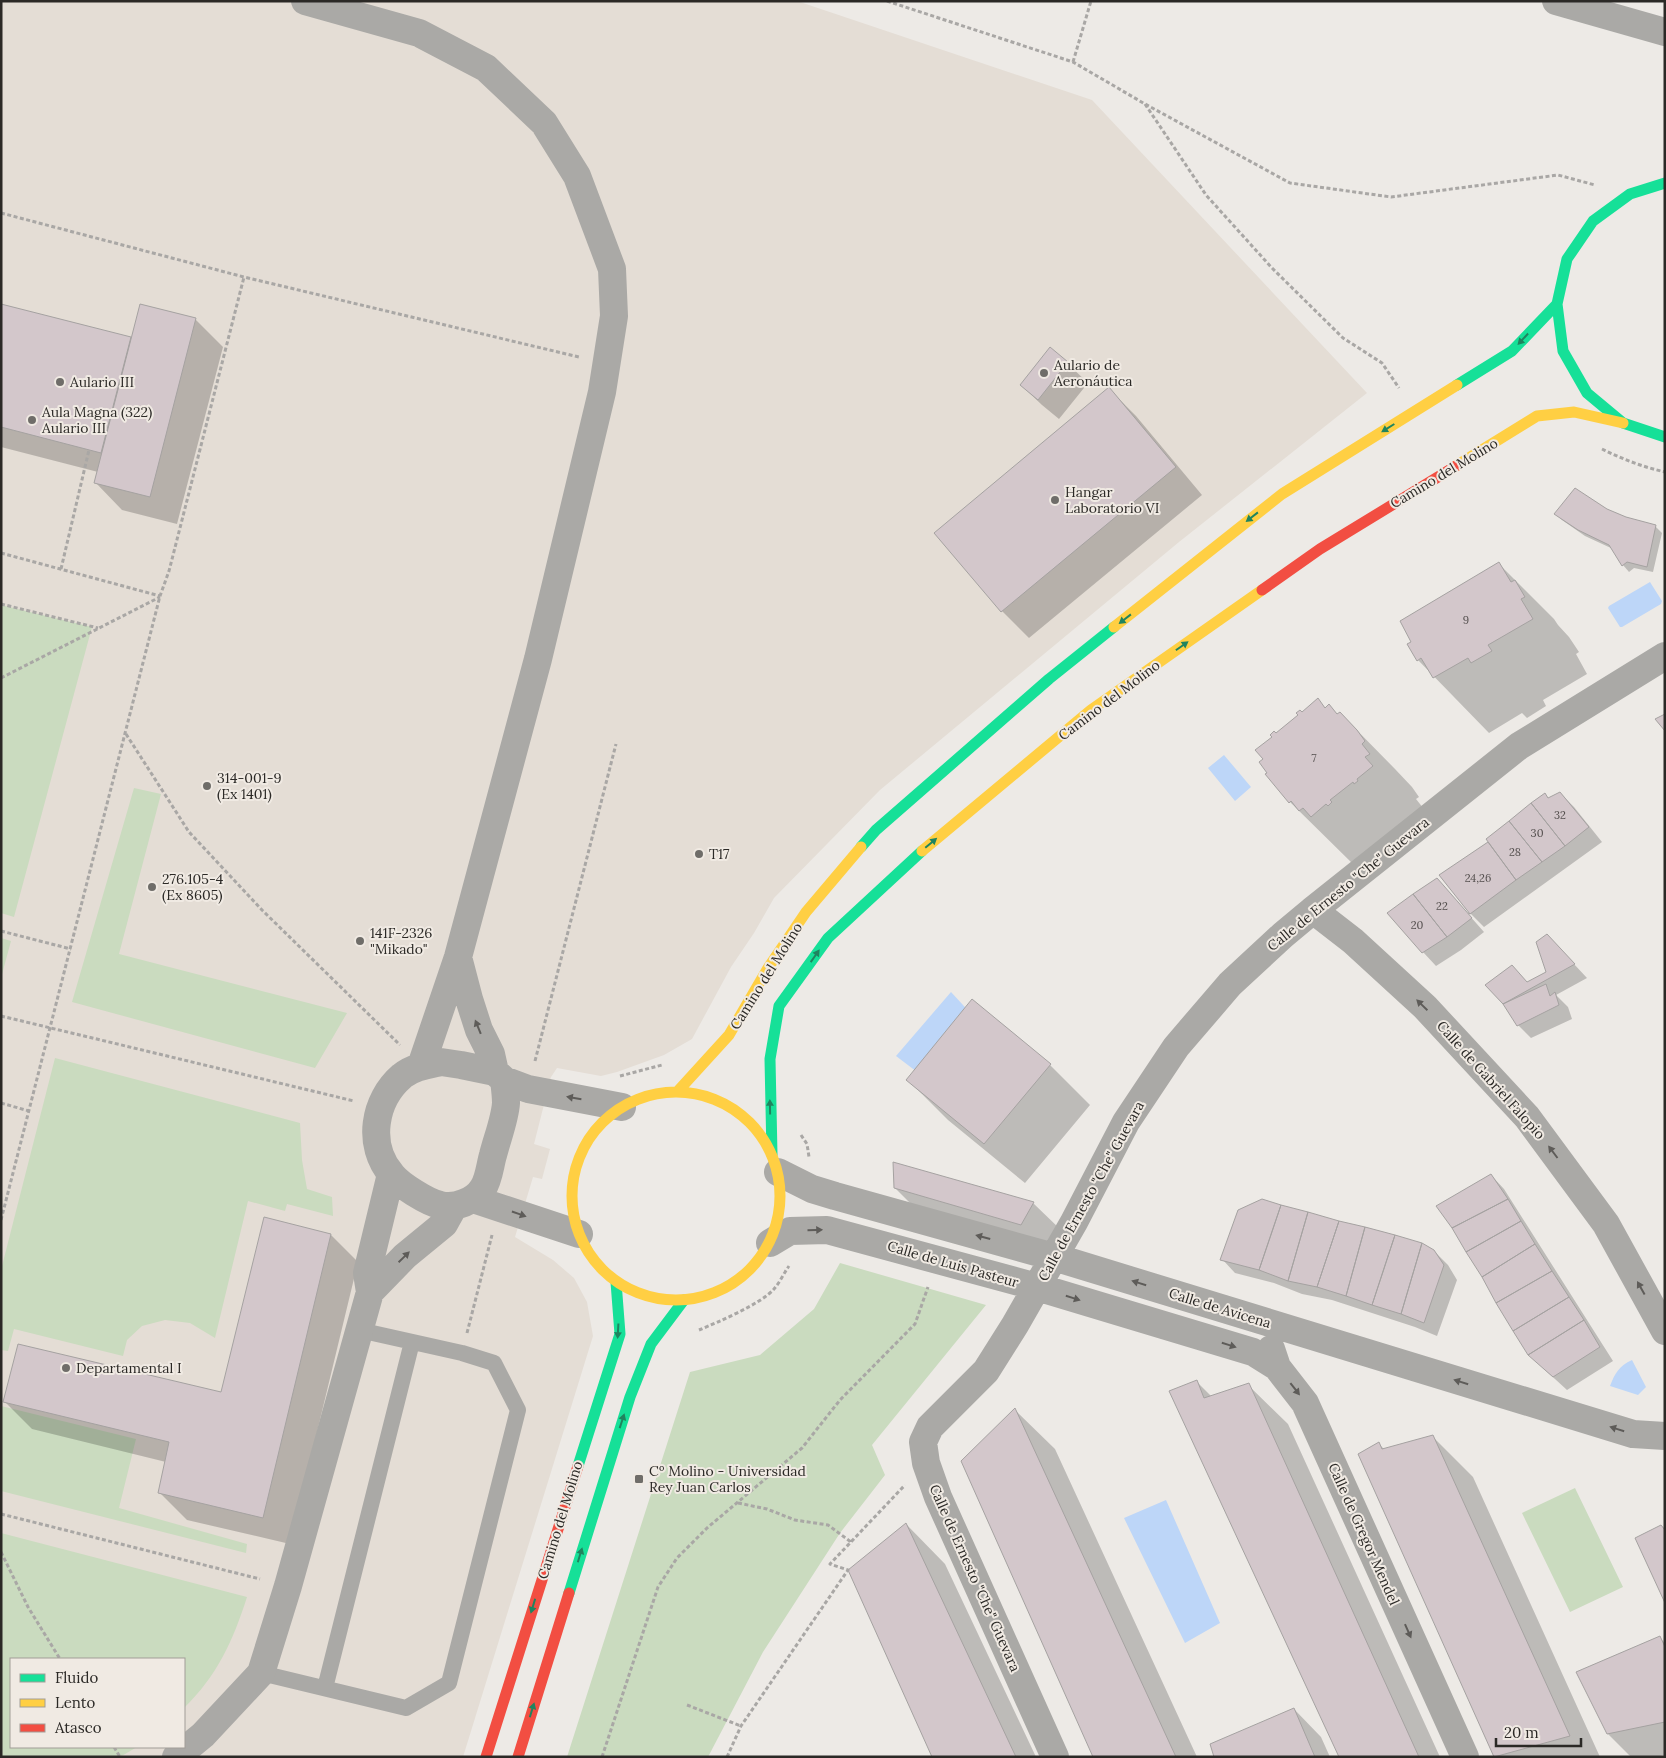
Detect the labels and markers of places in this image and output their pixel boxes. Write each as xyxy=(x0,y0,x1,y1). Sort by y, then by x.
place label: Aulario de Aeronáutica xyxy=(1053,356,1133,390)
marker: Aulario de Aeronáutica xyxy=(1038,367,1050,379)
place label: Aulario III xyxy=(69,373,134,391)
marker: Aulario III xyxy=(54,376,66,388)
place label: Aula Magna (322) Aulario III xyxy=(41,403,152,437)
marker: Aula Magna (322) Aulario III xyxy=(26,414,38,426)
place label: Hangar Laboratorio VI xyxy=(1065,483,1159,517)
marker: Hangar Laboratorio VI xyxy=(1049,494,1061,506)
place label: 314-001-9 (Ex 1401) xyxy=(217,769,282,803)
marker: 314-001-9 (Ex 1401) xyxy=(201,780,213,792)
place label: T17 xyxy=(709,845,730,863)
marker: T17 xyxy=(693,848,705,860)
place label: 276.105-4 (Ex 8605) xyxy=(162,870,224,904)
marker: 276.105-4 (Ex 8605) xyxy=(146,881,158,893)
place label: 141F-2326 "Mikado" xyxy=(370,924,432,958)
marker: 141F-2326 "Mikado" xyxy=(354,935,366,947)
place label: Departamental I xyxy=(76,1359,182,1377)
marker: Departamental I xyxy=(60,1362,72,1374)
place label: Cº Molino - Universidad Rey Juan Carlos xyxy=(649,1462,806,1496)
marker: Cº Molino - Universidad Rey Juan Carlos xyxy=(633,1473,645,1485)

